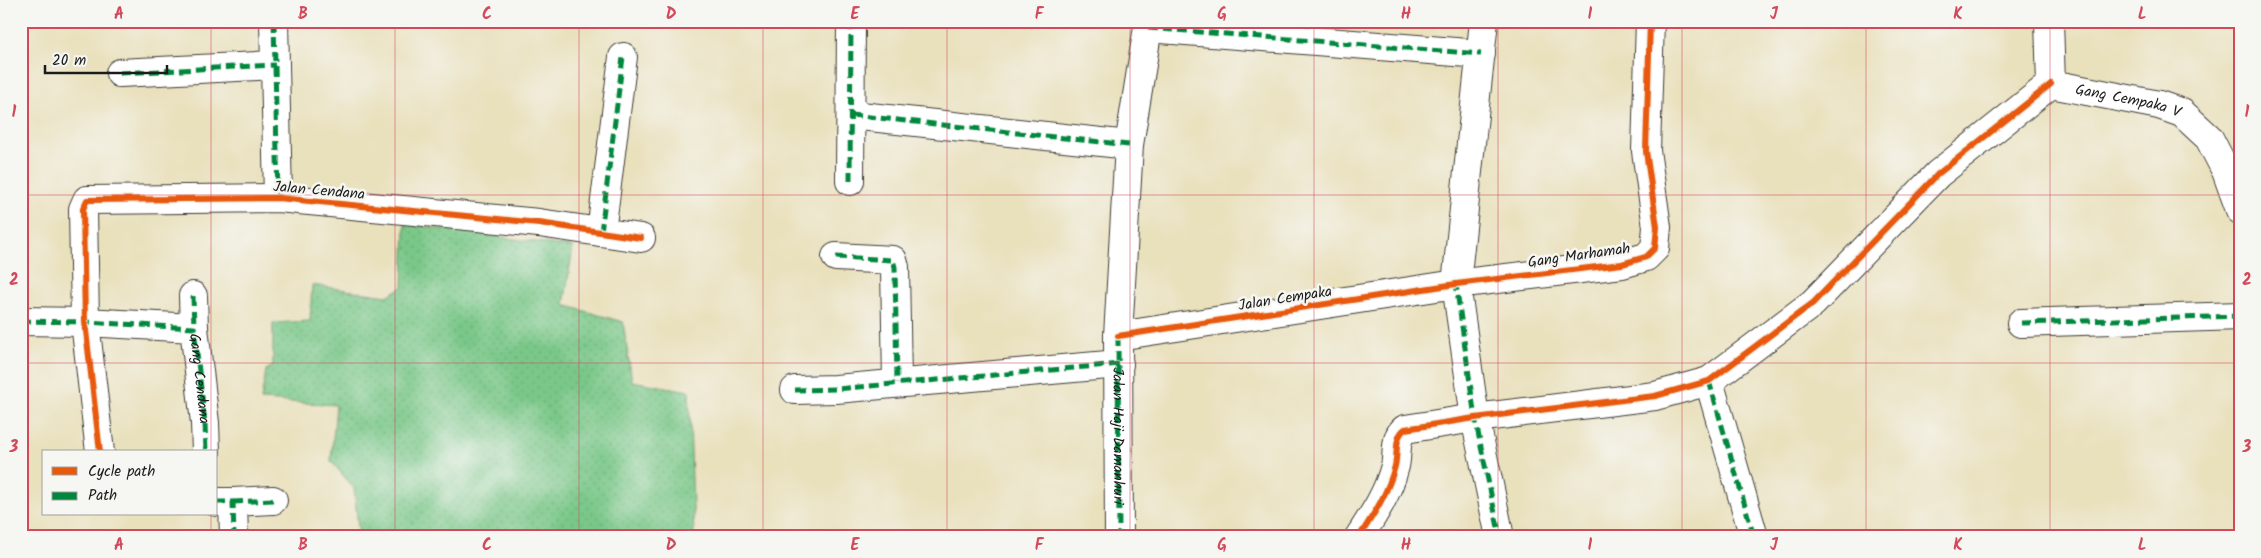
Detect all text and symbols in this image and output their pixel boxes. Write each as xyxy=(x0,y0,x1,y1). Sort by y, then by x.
text: A xyxy=(114,2,124,27)
text: B xyxy=(298,2,308,27)
text: C xyxy=(482,2,492,27)
text: D xyxy=(666,2,677,27)
text: E xyxy=(851,2,861,27)
text: F xyxy=(1035,2,1045,27)
text: G xyxy=(1217,2,1227,27)
text: H xyxy=(1401,2,1411,27)
text: I xyxy=(1588,2,1593,27)
text: J xyxy=(1770,2,1779,27)
text: K xyxy=(1953,2,1963,27)
text: L xyxy=(2138,2,2146,27)
scale bar xyxy=(45,42,168,74)
text: 20 m xyxy=(52,49,86,73)
street label: Gang Cempaka V xyxy=(2073,78,2185,125)
text: 1 xyxy=(12,100,17,125)
text: 1 xyxy=(2245,100,2250,125)
street label: Jalan Cendana xyxy=(272,175,366,207)
street label: Gang Marhamah xyxy=(1526,237,1632,275)
text: 2 xyxy=(9,268,19,293)
text: 2 xyxy=(2242,268,2252,293)
street label: Jalan Cempaka xyxy=(1236,280,1334,318)
street label: Gang Cendana xyxy=(182,332,216,425)
street label: Jalan Haji Damanhuri xyxy=(1105,367,1130,506)
text: 3 xyxy=(9,435,19,460)
text: 3 xyxy=(2242,435,2252,460)
legend xyxy=(42,450,218,516)
text: Cycle path xyxy=(88,460,155,484)
text: Path xyxy=(88,484,117,508)
text: A xyxy=(114,533,124,558)
text: B xyxy=(298,533,308,558)
text: C xyxy=(482,533,492,558)
text: D xyxy=(666,533,677,558)
text: E xyxy=(851,533,861,558)
text: F xyxy=(1035,533,1045,558)
text: G xyxy=(1217,533,1227,558)
text: H xyxy=(1401,533,1411,558)
text: I xyxy=(1588,533,1593,558)
text: J xyxy=(1770,533,1779,558)
text: K xyxy=(1953,533,1963,558)
text: L xyxy=(2138,533,2146,558)

